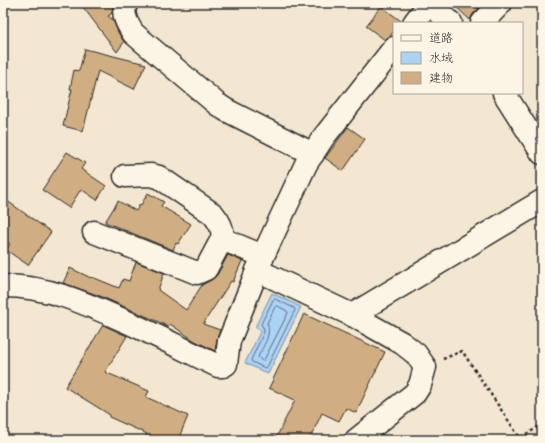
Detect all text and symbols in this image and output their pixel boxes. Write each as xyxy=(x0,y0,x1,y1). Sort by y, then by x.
legend xyxy=(393,22,523,94)
text: 道路 xyxy=(429,31,453,45)
text: 水域 xyxy=(429,51,453,65)
text: 建物 xyxy=(429,71,453,85)

